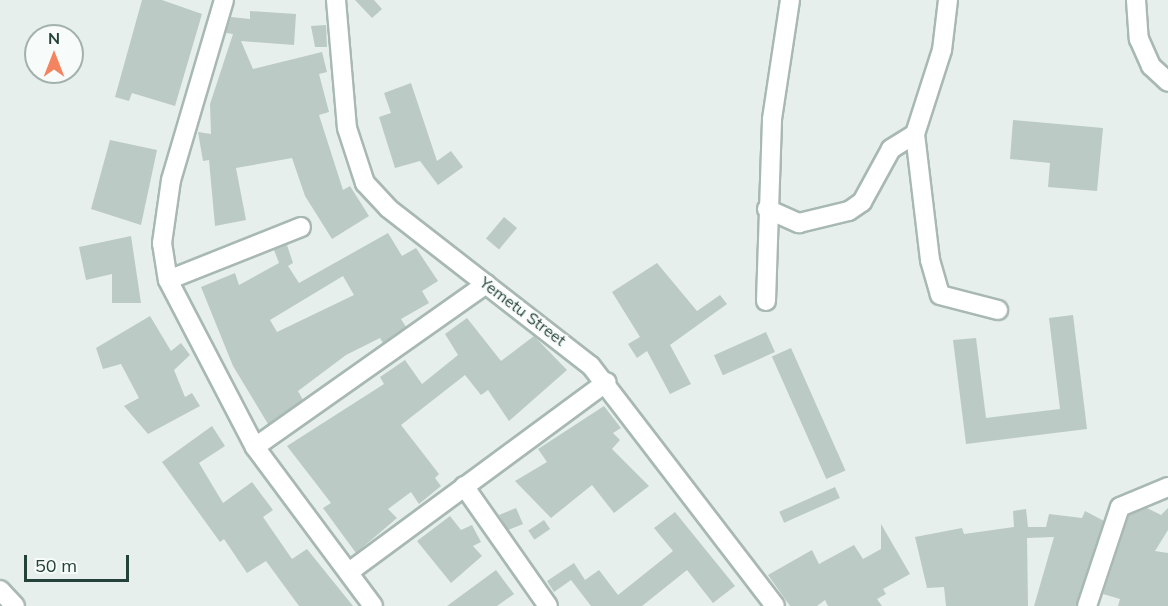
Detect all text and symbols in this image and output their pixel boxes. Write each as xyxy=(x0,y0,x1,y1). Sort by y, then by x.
north arrow xyxy=(24,24,84,84)
text: N xyxy=(48,28,60,48)
street label: Yemetu Street xyxy=(476,272,570,350)
scale bar xyxy=(27,543,132,581)
text: 50 m xyxy=(35,554,77,577)

